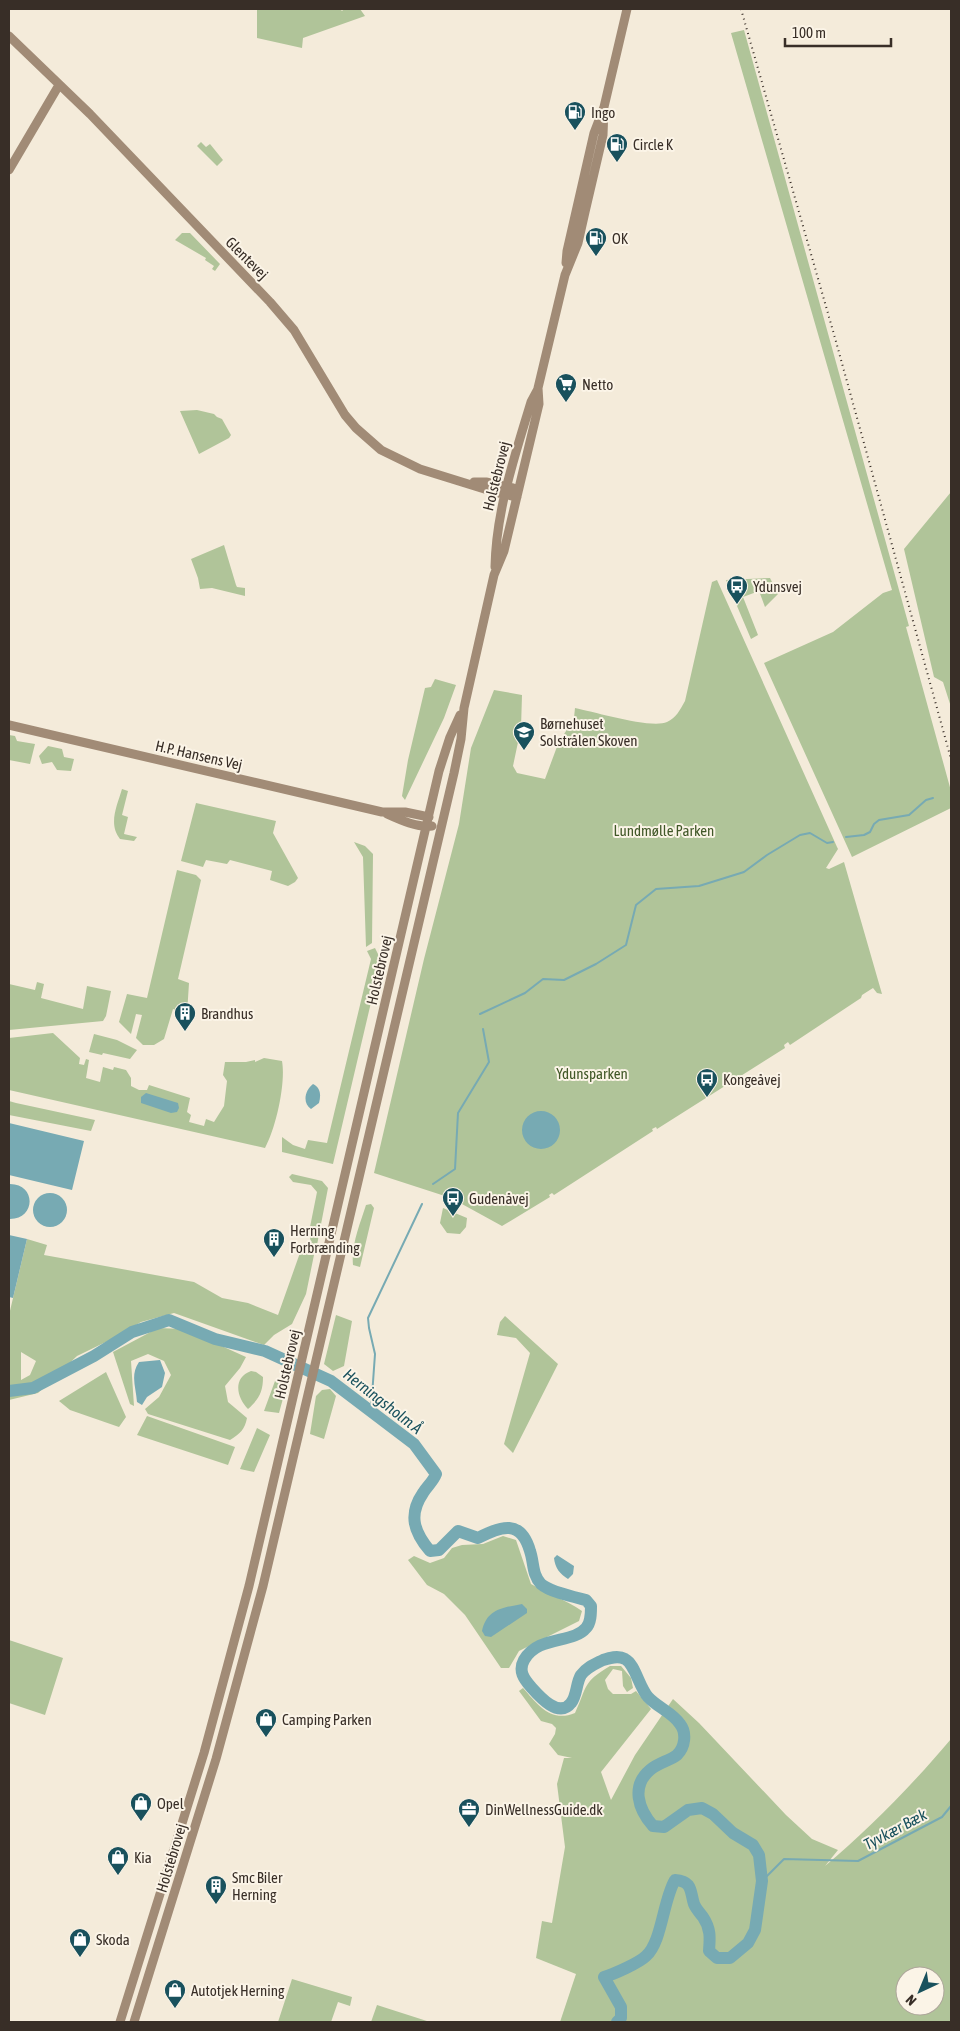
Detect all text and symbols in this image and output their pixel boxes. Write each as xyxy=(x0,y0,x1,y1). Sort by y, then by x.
scale bar xyxy=(785,15,891,47)
text: 100 m xyxy=(792,24,826,41)
fuel station icon: Ingo xyxy=(563,100,587,131)
place label: Ingo xyxy=(591,104,615,121)
fuel station icon: Circle K xyxy=(605,132,629,163)
place label: Circle K xyxy=(633,136,674,153)
fuel station icon: OK xyxy=(584,226,608,257)
place label: OK xyxy=(612,230,629,247)
street label: Glentevej xyxy=(222,233,272,283)
supermarket icon: Netto xyxy=(554,372,578,403)
place label: Netto xyxy=(582,376,613,393)
street label: Holstebrovej xyxy=(479,440,513,512)
bus stop icon: Ydunsvej xyxy=(725,574,749,605)
place label: Ydunsvej xyxy=(753,578,802,595)
place label: Børnehuset Solstrålen Skoven xyxy=(540,715,638,749)
school or university icon: Børnehuset Solstrålen Skoven xyxy=(512,720,536,751)
street label: H.P. Hansens Vej xyxy=(154,737,244,773)
park label: Lundmølle Parken xyxy=(614,822,714,839)
street label: Holstebrovej xyxy=(363,934,395,1006)
building icon: Brandhus xyxy=(173,1001,197,1032)
place label: Brandhus xyxy=(201,1005,253,1022)
park label: Ydunsparken xyxy=(556,1065,628,1082)
bus stop icon: Kongeåvej xyxy=(695,1067,719,1098)
place label: Kongeåvej xyxy=(723,1071,781,1088)
bus stop icon: Gudenåvej xyxy=(441,1186,465,1217)
place label: Gudenåvej xyxy=(469,1190,529,1207)
place label: Herning Forbrænding xyxy=(290,1222,360,1256)
building icon: Herning Forbrænding xyxy=(262,1227,286,1258)
street label: Holstebrovej xyxy=(271,1328,303,1400)
water label: Herningsholm Å xyxy=(340,1364,427,1438)
shop icon: Camping Parken xyxy=(254,1707,278,1738)
place label: Camping Parken xyxy=(282,1711,372,1728)
shop icon: Opel xyxy=(129,1791,153,1822)
place label: Opel xyxy=(157,1795,184,1812)
office icon: DinWellnessGuide.dk xyxy=(457,1797,481,1828)
place label: DinWellnessGuide.dk xyxy=(485,1801,603,1818)
water label: Tyvkær Bæk xyxy=(860,1804,931,1854)
street label: Holstebrovej xyxy=(153,1822,189,1894)
shop icon: Kia xyxy=(106,1845,130,1876)
place label: Kia xyxy=(134,1849,152,1866)
place label: Smc Biler Herning xyxy=(232,1869,283,1903)
building icon: Smc Biler Herning xyxy=(204,1874,228,1905)
shop icon: Skoda xyxy=(68,1927,92,1958)
place label: Skoda xyxy=(96,1931,130,1948)
north arrow xyxy=(895,1966,945,2016)
shop icon: Autotjek Herning xyxy=(163,1978,187,2009)
place label: Autotjek Herning xyxy=(191,1982,285,1999)
text: N xyxy=(902,1992,919,2009)

